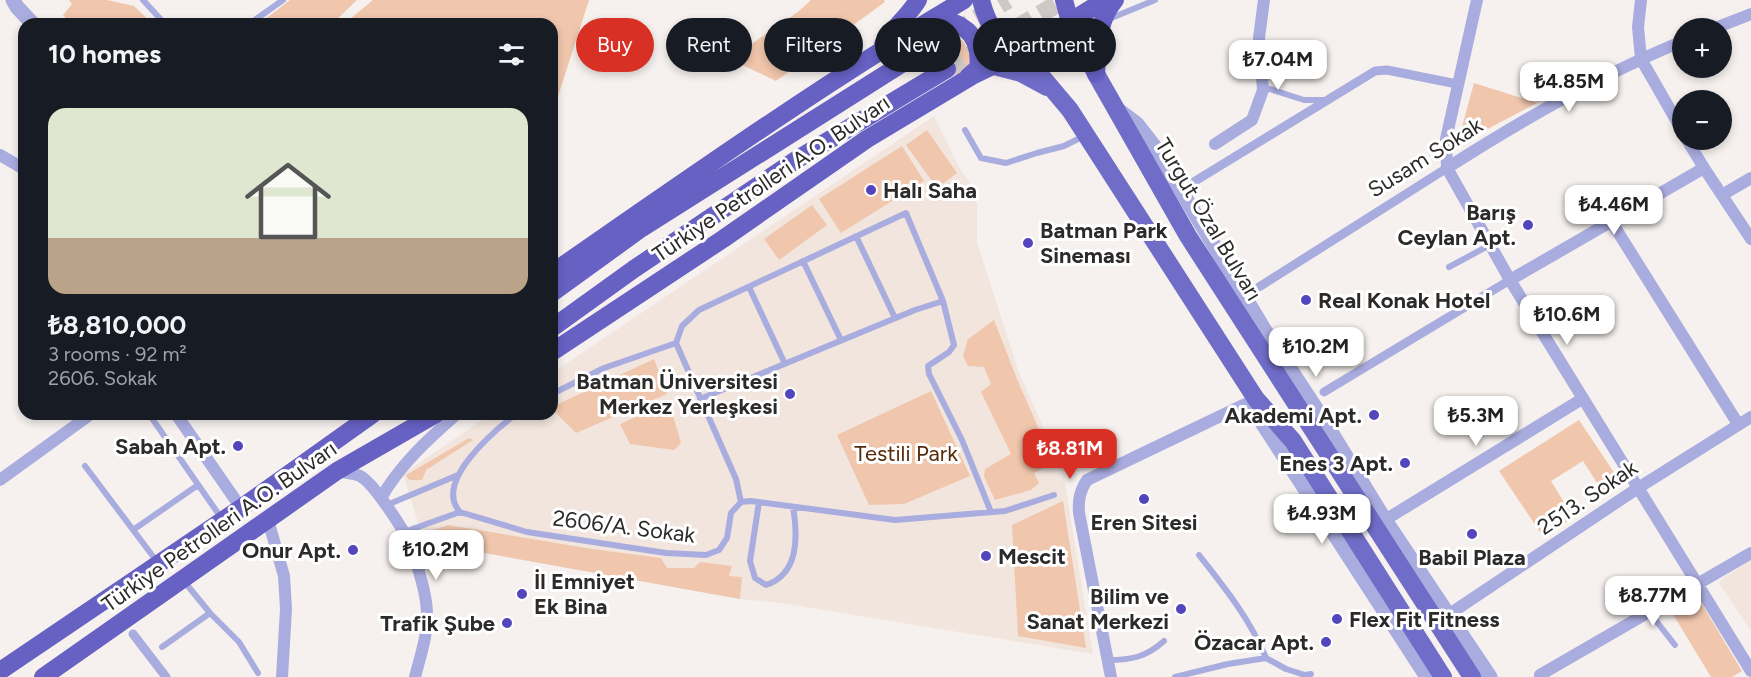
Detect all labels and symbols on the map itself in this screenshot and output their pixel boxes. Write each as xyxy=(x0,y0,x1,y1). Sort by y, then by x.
pin: ₺7.04M xyxy=(1229,40,1327,91)
pin: ₺4.85M xyxy=(1520,62,1618,113)
street label: Türkiye Petrolleri A.O. Bulvarı xyxy=(648,89,895,268)
street label: Susam Sokak xyxy=(1363,111,1488,203)
street label: Turgut Özal Bulvarı xyxy=(1149,133,1268,305)
place label: Halı Saha xyxy=(883,177,977,204)
marker: Halı Saha xyxy=(864,183,878,197)
pin: ₺4.46M xyxy=(1565,185,1663,236)
place label: Barış Ceylan Apt. xyxy=(1398,199,1516,251)
place label: Batman Park Sineması xyxy=(1040,217,1168,269)
marker: Barış Ceylan Apt. xyxy=(1521,218,1535,232)
marker: Batman Park Sineması xyxy=(1021,236,1035,250)
place label: Real Konak Hotel xyxy=(1318,287,1490,314)
marker: Real Konak Hotel xyxy=(1299,293,1313,307)
pin: ₺10.6M xyxy=(1518,295,1616,346)
pin: ₺10.2M xyxy=(1267,327,1365,378)
place label: Batman Üniversitesi Merkez Yerleşkesi xyxy=(576,368,778,420)
marker: Batman Üniversitesi Merkez Yerleşkesi xyxy=(783,387,797,401)
pin: ₺5.3M xyxy=(1434,396,1518,447)
place label: Akademi Apt. xyxy=(1225,402,1362,429)
marker: Akademi Apt. xyxy=(1367,408,1381,422)
pin: ₺8.81M xyxy=(1021,429,1119,480)
place label: Sabah Apt. xyxy=(115,433,226,460)
street label: Türkiye Petrolleri A.O. Bulvarı xyxy=(97,435,342,618)
marker: Sabah Apt. xyxy=(231,439,245,453)
park label: Testili Park xyxy=(854,440,958,467)
place label: Enes 3 Apt. xyxy=(1279,450,1393,477)
street label: 2513. Sokak xyxy=(1532,454,1643,541)
marker: Enes 3 Apt. xyxy=(1398,456,1412,470)
marker: Eren Sitesi xyxy=(1137,492,1151,506)
pin: ₺4.93M xyxy=(1273,494,1371,545)
street label: 2606/A. Sokak xyxy=(551,504,697,549)
place label: Eren Sitesi xyxy=(1090,509,1198,536)
marker: Babil Plaza xyxy=(1465,527,1479,541)
pin: ₺10.2M xyxy=(387,530,485,581)
place label: Onur Apt. xyxy=(242,537,341,564)
marker: Onur Apt. xyxy=(346,543,360,557)
place label: Mescit xyxy=(998,543,1066,570)
place label: Babil Plaza xyxy=(1418,544,1526,571)
marker: Mescit xyxy=(979,549,993,563)
place label: İl Emniyet Ek Bina xyxy=(534,568,635,620)
pin: ₺8.77M xyxy=(1604,576,1702,627)
place label: Bilim ve Sanat Merkezi xyxy=(1027,583,1169,635)
marker: İl Emniyet Ek Bina xyxy=(515,587,529,601)
marker: Bilim ve Sanat Merkezi xyxy=(1174,602,1188,616)
place label: Flex Fit Fitness xyxy=(1349,606,1499,633)
place label: Trafik Şube xyxy=(380,610,495,637)
marker: Flex Fit Fitness xyxy=(1330,612,1344,626)
marker: Trafik Şube xyxy=(500,616,514,630)
place label: Özacar Apt. xyxy=(1194,629,1314,656)
marker: Özacar Apt. xyxy=(1319,635,1333,649)

